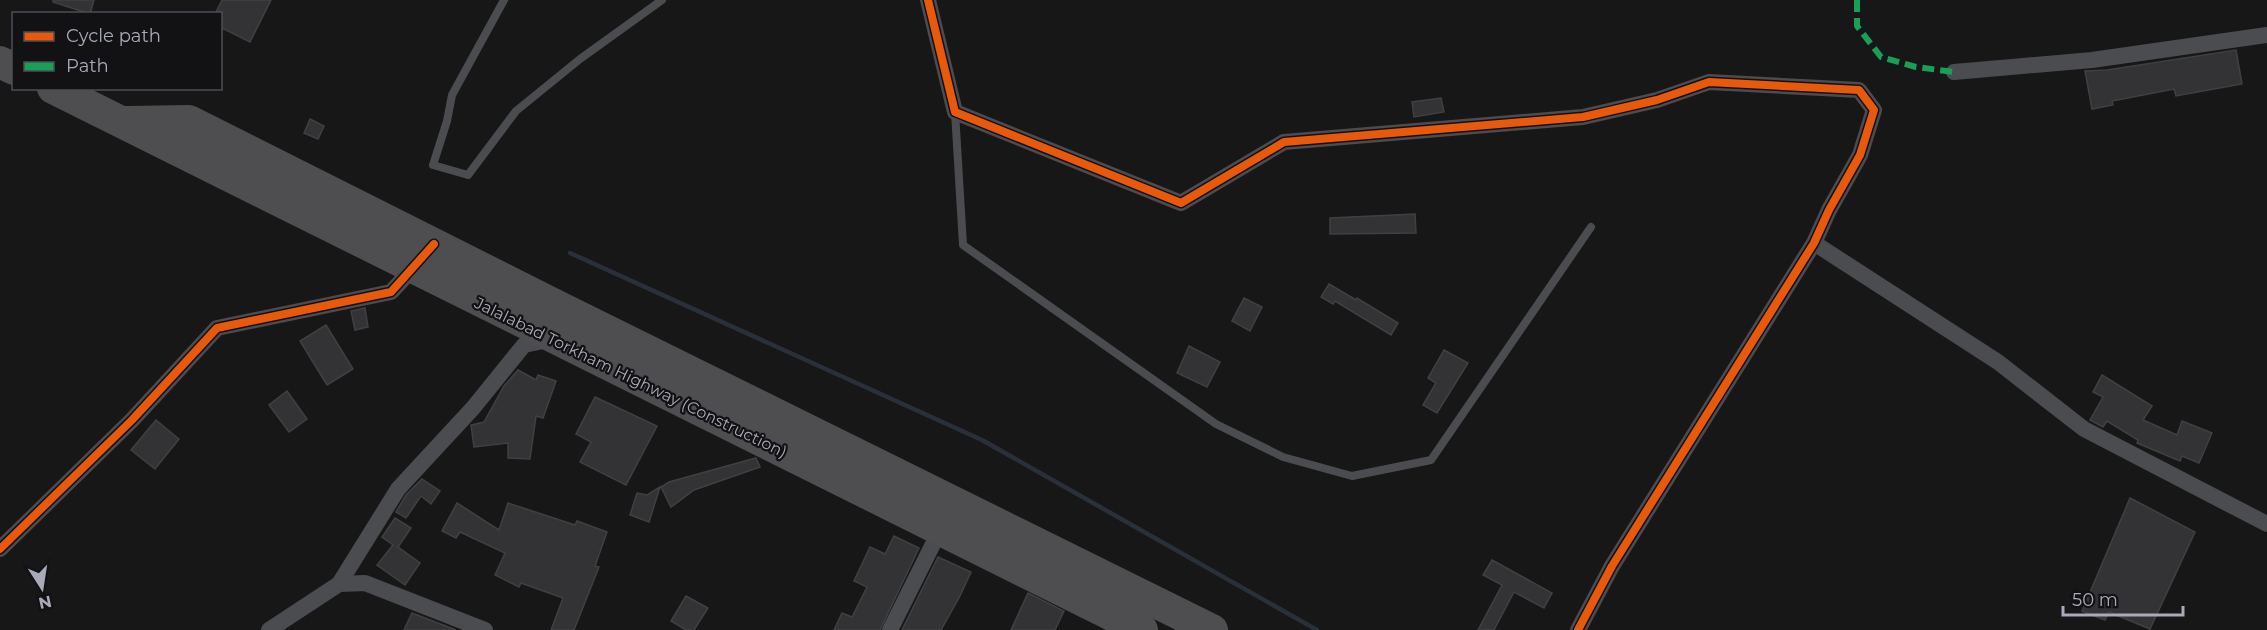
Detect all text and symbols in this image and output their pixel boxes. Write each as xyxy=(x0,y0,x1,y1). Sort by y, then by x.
legend xyxy=(12,12,222,90)
text: Cycle path xyxy=(66,25,161,47)
text: Path xyxy=(66,55,109,77)
street label: Jalalabad Torkham Highway (Construction) xyxy=(471,293,790,462)
north arrow xyxy=(12,558,72,618)
scale bar xyxy=(2063,579,2183,617)
text: 50 m xyxy=(2072,589,2118,611)
text: N xyxy=(37,592,53,613)

